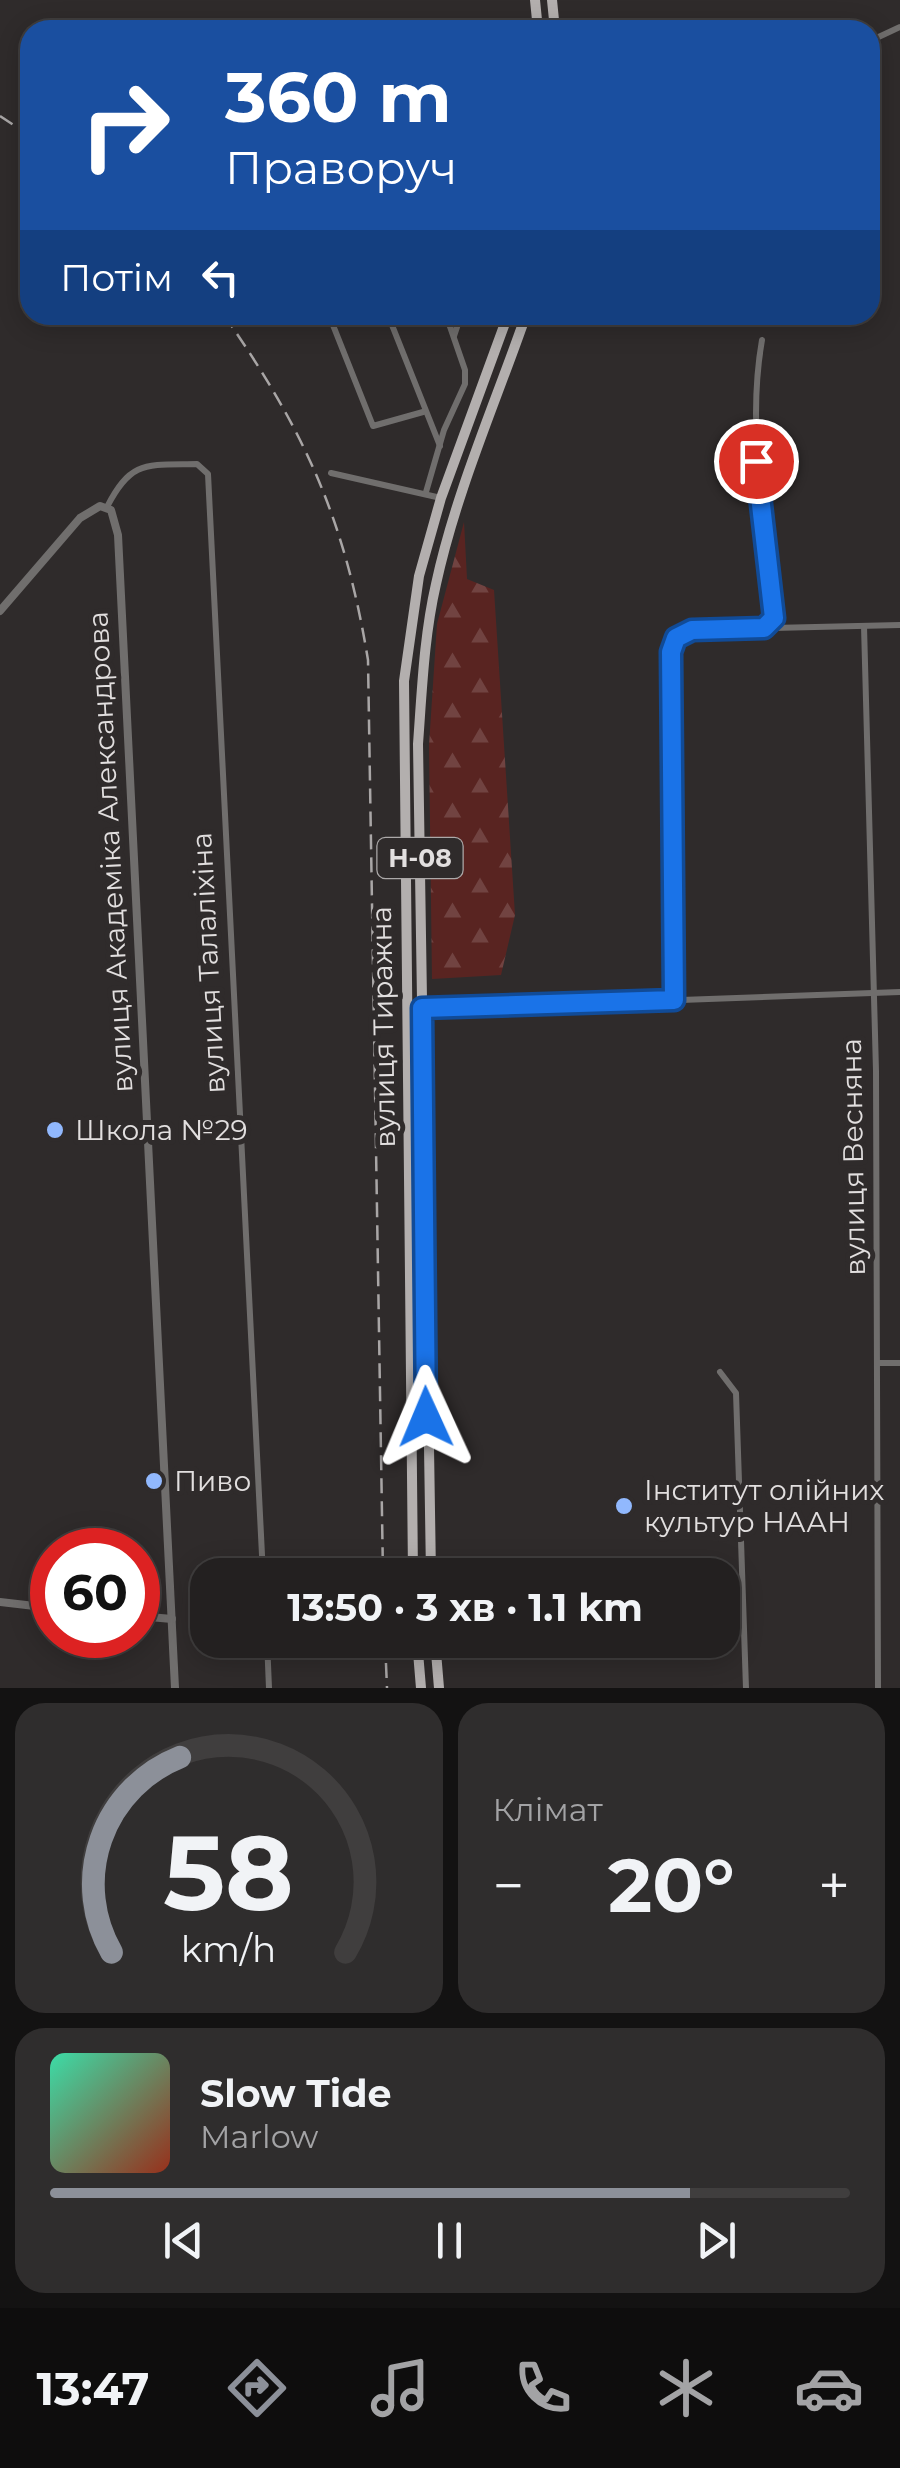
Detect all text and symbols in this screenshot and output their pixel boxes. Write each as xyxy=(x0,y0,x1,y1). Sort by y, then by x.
text: 360 m xyxy=(225,54,452,140)
icon: right xyxy=(60,60,190,190)
text: Праворуч xyxy=(225,140,457,195)
icon: left xyxy=(193,250,248,305)
text: Потім xyxy=(60,254,173,301)
pin xyxy=(714,419,799,504)
icon: arrive xyxy=(729,434,784,489)
street label: вулиця Академіка Александрова xyxy=(80,611,140,1093)
street label: вулиця Талаліхіна xyxy=(184,832,232,1094)
road number: Н-08 xyxy=(378,838,462,878)
street label: вулиця Тиражна xyxy=(364,906,402,1148)
street label: вулиця Весняна xyxy=(834,1038,872,1276)
place label: Школа №29 xyxy=(75,1113,248,1147)
marker: Школа №29 xyxy=(44,1119,66,1141)
position arrow xyxy=(374,1365,478,1469)
place label: Пиво xyxy=(174,1464,251,1498)
marker: Пиво xyxy=(143,1470,165,1492)
place label: Інститут олійних культур НААН xyxy=(644,1473,884,1539)
marker: Інститут олійних культур НААН xyxy=(613,1495,635,1517)
speed limit sign: 60 xyxy=(30,1528,160,1658)
text: 13:50 · 3 хв · 1.1 km xyxy=(287,1584,643,1631)
text: Клімат xyxy=(493,1790,603,1829)
text: 58 xyxy=(163,1809,294,1936)
text: 20° xyxy=(608,1839,735,1931)
text: − xyxy=(493,1852,524,1919)
text: + xyxy=(818,1852,850,1919)
text: km/h xyxy=(181,1927,276,1971)
text: Slow Tide xyxy=(200,2070,392,2117)
text: Marlow xyxy=(200,2117,318,2156)
icon: previous xyxy=(156,2213,211,2268)
icon: pause xyxy=(422,2213,477,2268)
icon: next xyxy=(689,2213,744,2268)
icon: directions xyxy=(222,2353,292,2423)
icon: music xyxy=(365,2353,435,2423)
icon: phone xyxy=(508,2353,578,2423)
icon: climate xyxy=(651,2353,721,2423)
icon: car xyxy=(794,2353,864,2423)
text: 13:47 xyxy=(36,2361,150,2416)

